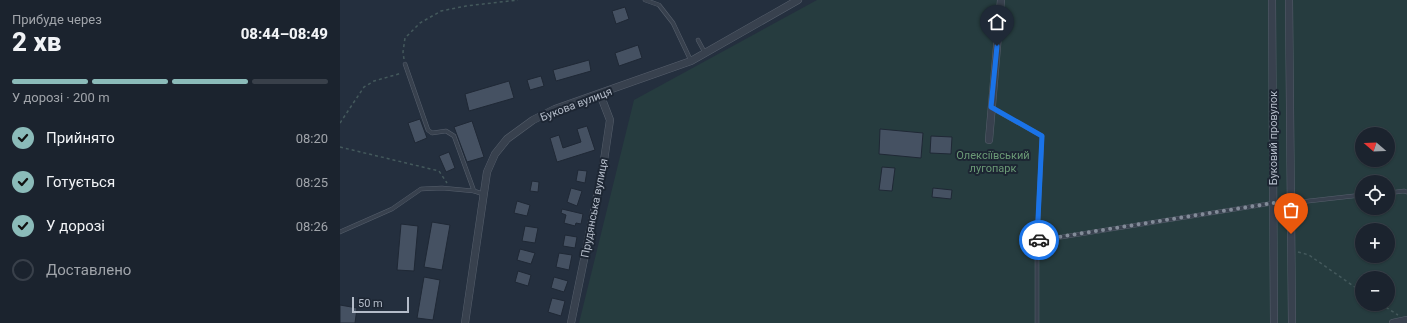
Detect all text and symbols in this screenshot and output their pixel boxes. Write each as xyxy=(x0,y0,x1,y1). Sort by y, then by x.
pin xyxy=(980,5,1014,46)
icon: home xyxy=(986,11,1008,33)
text: Прибуде через xyxy=(12,12,102,27)
text: 08:44–08:49 xyxy=(241,25,328,43)
text: 2 хв xyxy=(12,27,61,57)
street label: Букова вулиця xyxy=(538,85,614,124)
text: У дорозі · 200 m xyxy=(12,90,110,105)
street label: Буковий провулок xyxy=(1267,91,1280,185)
icon: check xyxy=(12,127,34,149)
north arrow xyxy=(1355,127,1395,167)
map controls xyxy=(1355,127,1395,311)
text: Прийнято xyxy=(46,129,115,147)
text: 08:20 xyxy=(296,131,328,146)
park label: Олексіївський лугопарк xyxy=(956,149,1030,175)
street label: Прудянська вулиця xyxy=(578,157,610,259)
icon: check xyxy=(12,171,34,193)
text: Готується xyxy=(46,173,115,191)
text: 08:25 xyxy=(296,175,328,190)
button: locate xyxy=(1355,175,1395,215)
pin xyxy=(1274,193,1308,234)
icon: bag xyxy=(1280,199,1302,221)
icon: check xyxy=(12,215,34,237)
text: У дорозі xyxy=(46,217,105,235)
text: 08:26 xyxy=(296,219,328,234)
courier xyxy=(1019,220,1059,260)
button: + xyxy=(1355,223,1395,263)
icon: car xyxy=(1028,229,1050,251)
text: Доставлено xyxy=(46,261,131,279)
button: − xyxy=(1355,271,1395,311)
scale bar xyxy=(352,295,409,314)
text: 50 m xyxy=(358,297,383,310)

